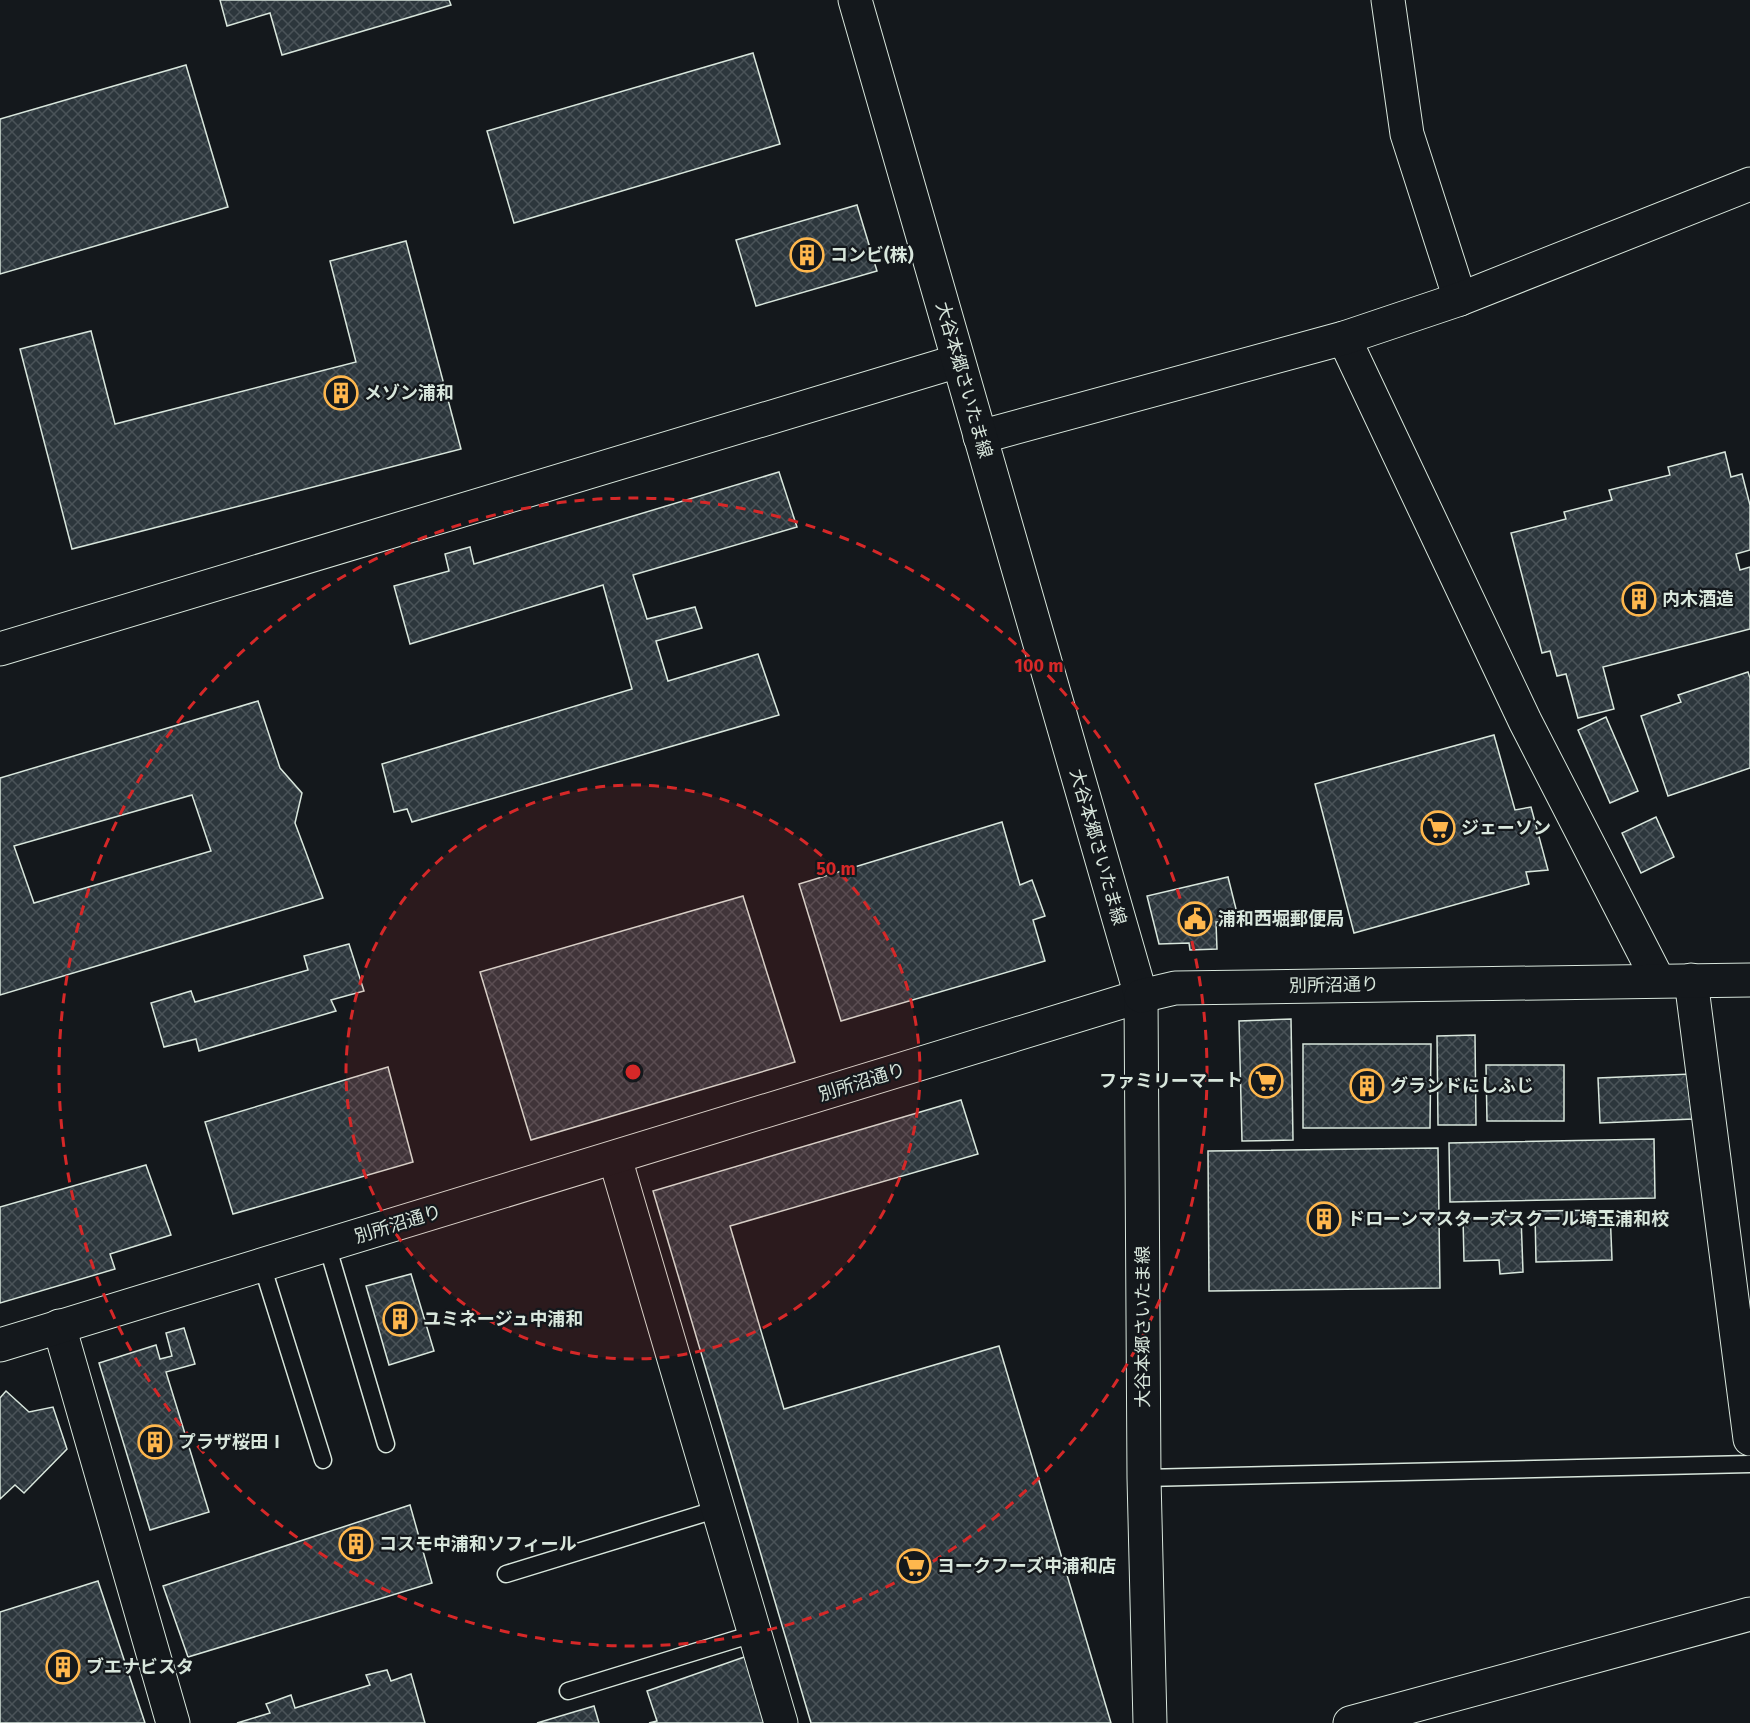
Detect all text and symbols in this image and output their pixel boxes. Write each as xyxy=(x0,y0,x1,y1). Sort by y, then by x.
building icon: コンビ(株) xyxy=(789,237,825,273)
place label: コンビ(株) xyxy=(830,244,914,266)
street label: 大谷本郷さいたま線 xyxy=(931,299,997,461)
building icon: メゾン浦和 xyxy=(323,375,359,411)
place label: メゾン浦和 xyxy=(364,382,454,404)
building icon: 内木酒造 xyxy=(1621,581,1657,617)
place label: 内木酒造 xyxy=(1662,588,1734,610)
text: 100 m xyxy=(1015,655,1063,677)
street label: 大谷本郷さいたま線 xyxy=(1065,766,1131,928)
supermarket icon: ジェーソン xyxy=(1420,810,1456,846)
place label: ジェーソン xyxy=(1461,817,1551,839)
text: 50 m xyxy=(816,858,856,880)
public building icon: 浦和西堀郵便局 xyxy=(1177,901,1213,937)
place label: 浦和西堀郵便局 xyxy=(1218,908,1344,930)
street label: 別所沼通り xyxy=(1289,973,1379,997)
street label: 別所沼通り xyxy=(816,1058,908,1106)
centre of rings xyxy=(623,1062,643,1082)
supermarket icon: ファミリーマート xyxy=(1248,1063,1284,1099)
building icon: グランドにしふじ xyxy=(1349,1068,1385,1104)
place label: ファミリーマート xyxy=(1099,1070,1243,1092)
place label: グランドにしふじ xyxy=(1390,1075,1534,1097)
street label: 別所沼通り xyxy=(352,1200,444,1248)
building icon: ドローンマスターズスクール埼玉浦和校 xyxy=(1306,1201,1342,1237)
place label: ドローンマスターズスクール埼玉浦和校 xyxy=(1347,1208,1669,1230)
street label: 大谷本郷さいたま線 xyxy=(1132,1246,1154,1408)
building icon: ユミネージュ中浦和 xyxy=(382,1301,418,1337)
place label: ユミネージュ中浦和 xyxy=(423,1308,583,1330)
building icon: プラザ桜田Ⅰ xyxy=(137,1424,173,1460)
place label: プラザ桜田Ⅰ xyxy=(178,1431,286,1453)
building icon: コスモ中浦和ソフィール xyxy=(338,1526,374,1562)
place label: コスモ中浦和ソフィール xyxy=(379,1533,577,1555)
supermarket icon: ヨークフーズ中浦和店 xyxy=(896,1548,932,1584)
place label: ヨークフーズ中浦和店 xyxy=(937,1555,1116,1577)
building icon: ブエナビスタ xyxy=(45,1649,81,1685)
place label: ブエナビスタ xyxy=(86,1656,194,1678)

